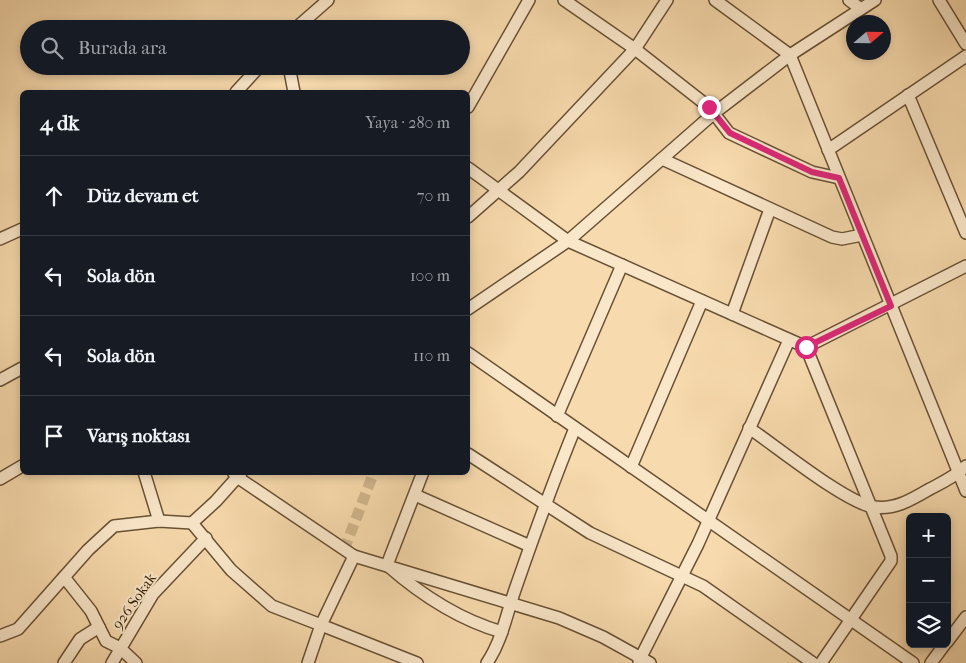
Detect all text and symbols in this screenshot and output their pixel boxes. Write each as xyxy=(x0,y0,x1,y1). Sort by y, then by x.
north arrow xyxy=(846,15,891,60)
search box xyxy=(20,20,470,75)
icon: search xyxy=(38,34,66,62)
text: Burada ara xyxy=(78,37,167,59)
route end xyxy=(698,96,721,119)
text: 4 dk xyxy=(40,111,79,135)
text: Yaya · 280 m xyxy=(366,113,450,132)
icon: ahead xyxy=(40,182,68,210)
text: Düz devam et xyxy=(87,185,198,207)
text: 70 m xyxy=(417,186,450,205)
icon: left xyxy=(40,262,68,290)
text: Sola dön xyxy=(87,265,155,287)
text: 100 m xyxy=(410,266,450,285)
route start xyxy=(795,336,818,359)
icon: left xyxy=(40,342,68,370)
text: Sola dön xyxy=(87,345,155,367)
text: 110 m xyxy=(413,346,450,365)
icon: arrive xyxy=(40,422,68,450)
text: Varış noktası xyxy=(87,425,190,447)
map controls xyxy=(906,513,951,648)
button: + xyxy=(906,513,951,558)
button: − xyxy=(906,558,951,603)
street label: 926 Sokak xyxy=(108,569,160,633)
button: layers xyxy=(906,603,951,648)

